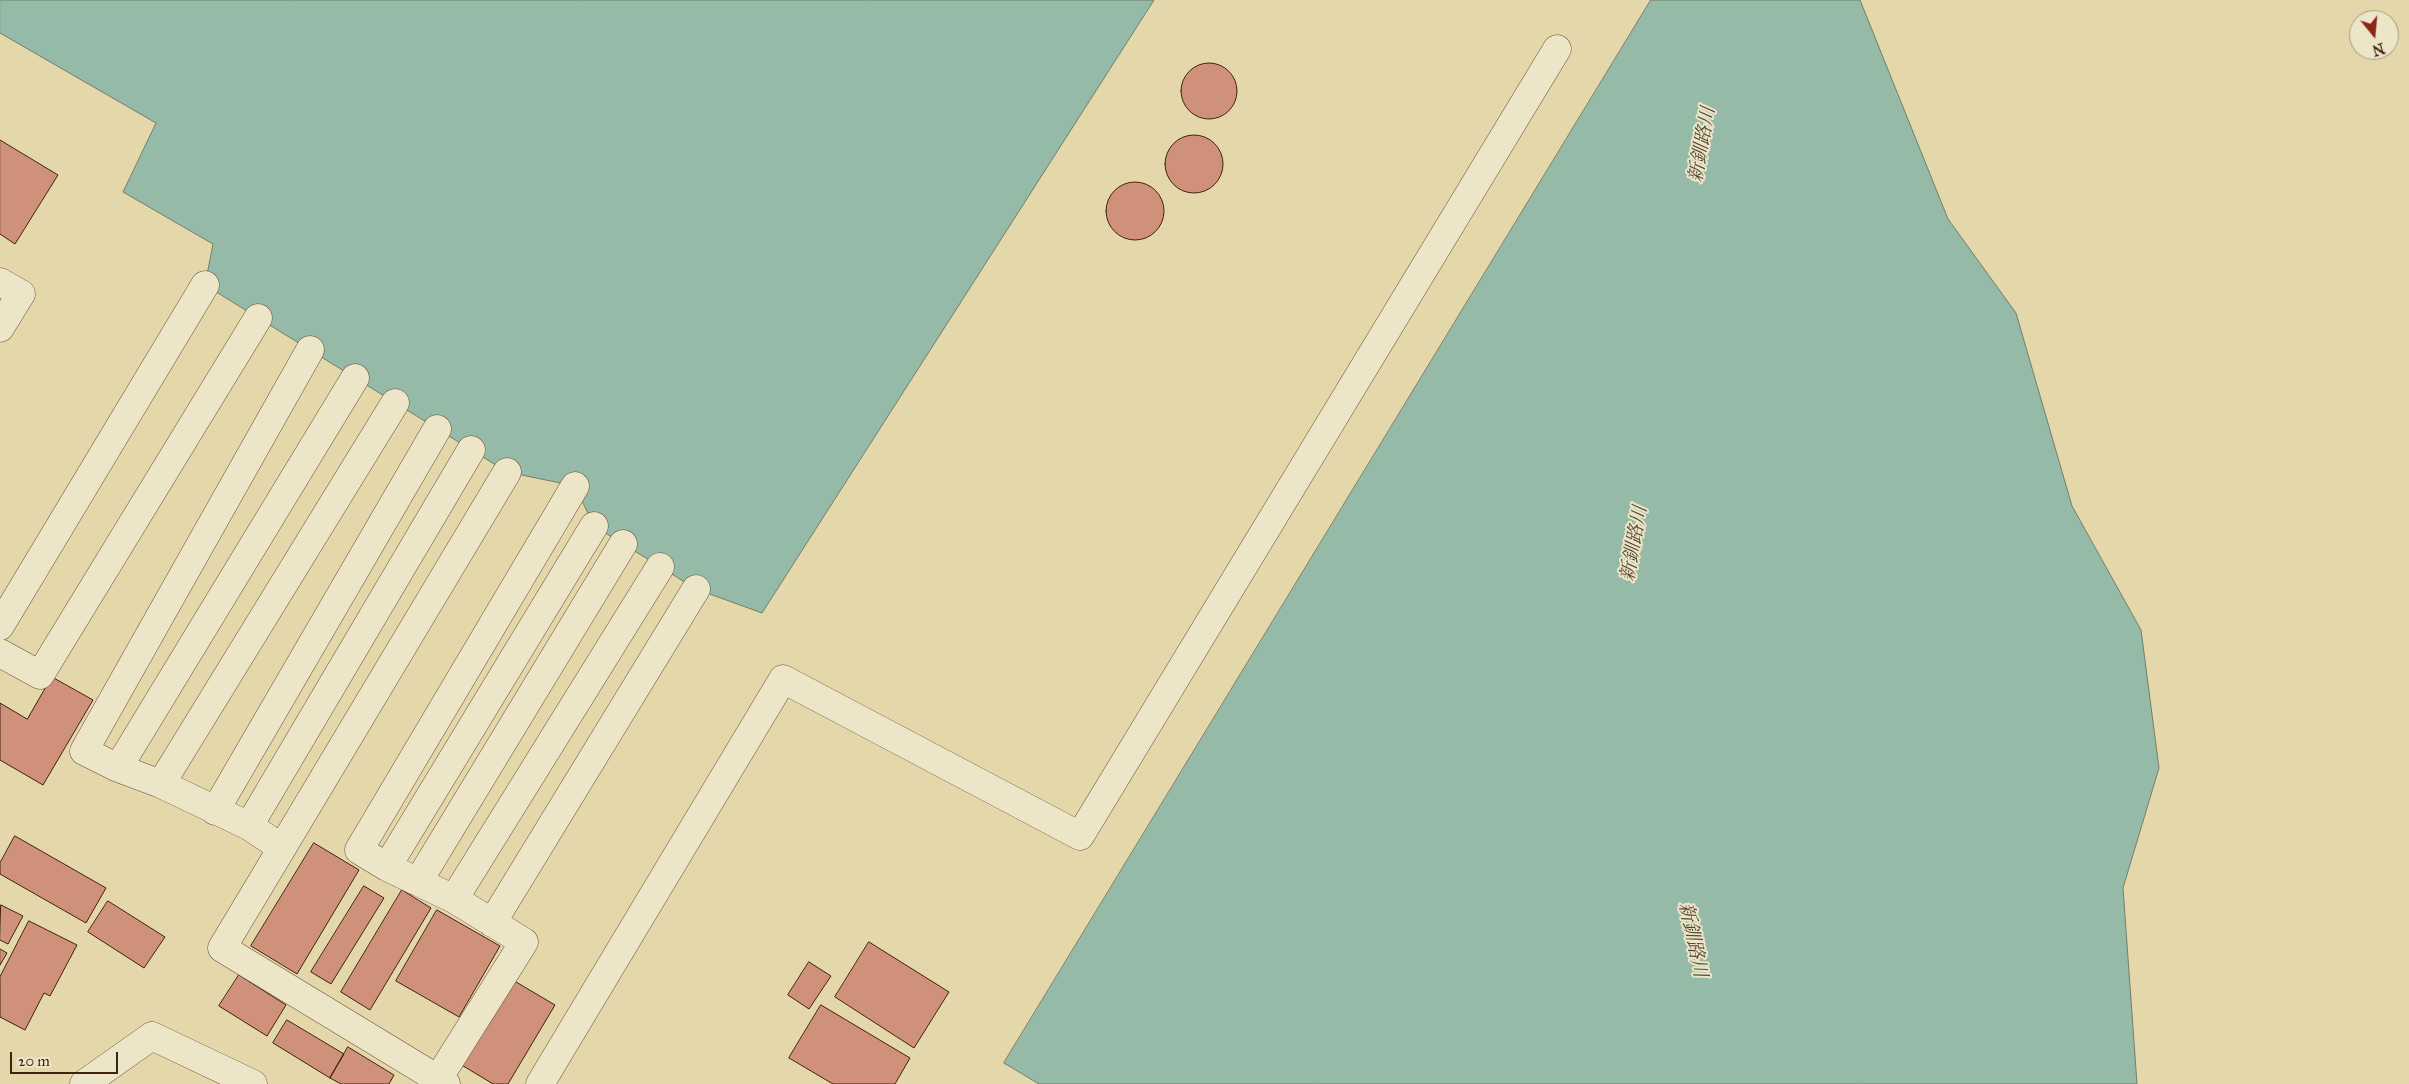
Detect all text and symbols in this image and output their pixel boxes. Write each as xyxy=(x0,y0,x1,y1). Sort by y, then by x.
north arrow xyxy=(2349,10,2399,60)
text: N xyxy=(2370,39,2386,59)
water label: 新釧路川 xyxy=(1685,106,1721,184)
water label: 新釧路川 xyxy=(1617,505,1653,583)
water label: 新釧路川 xyxy=(1673,900,1711,980)
scale bar xyxy=(12,1042,120,1074)
text: 20 m xyxy=(18,1052,50,1070)

